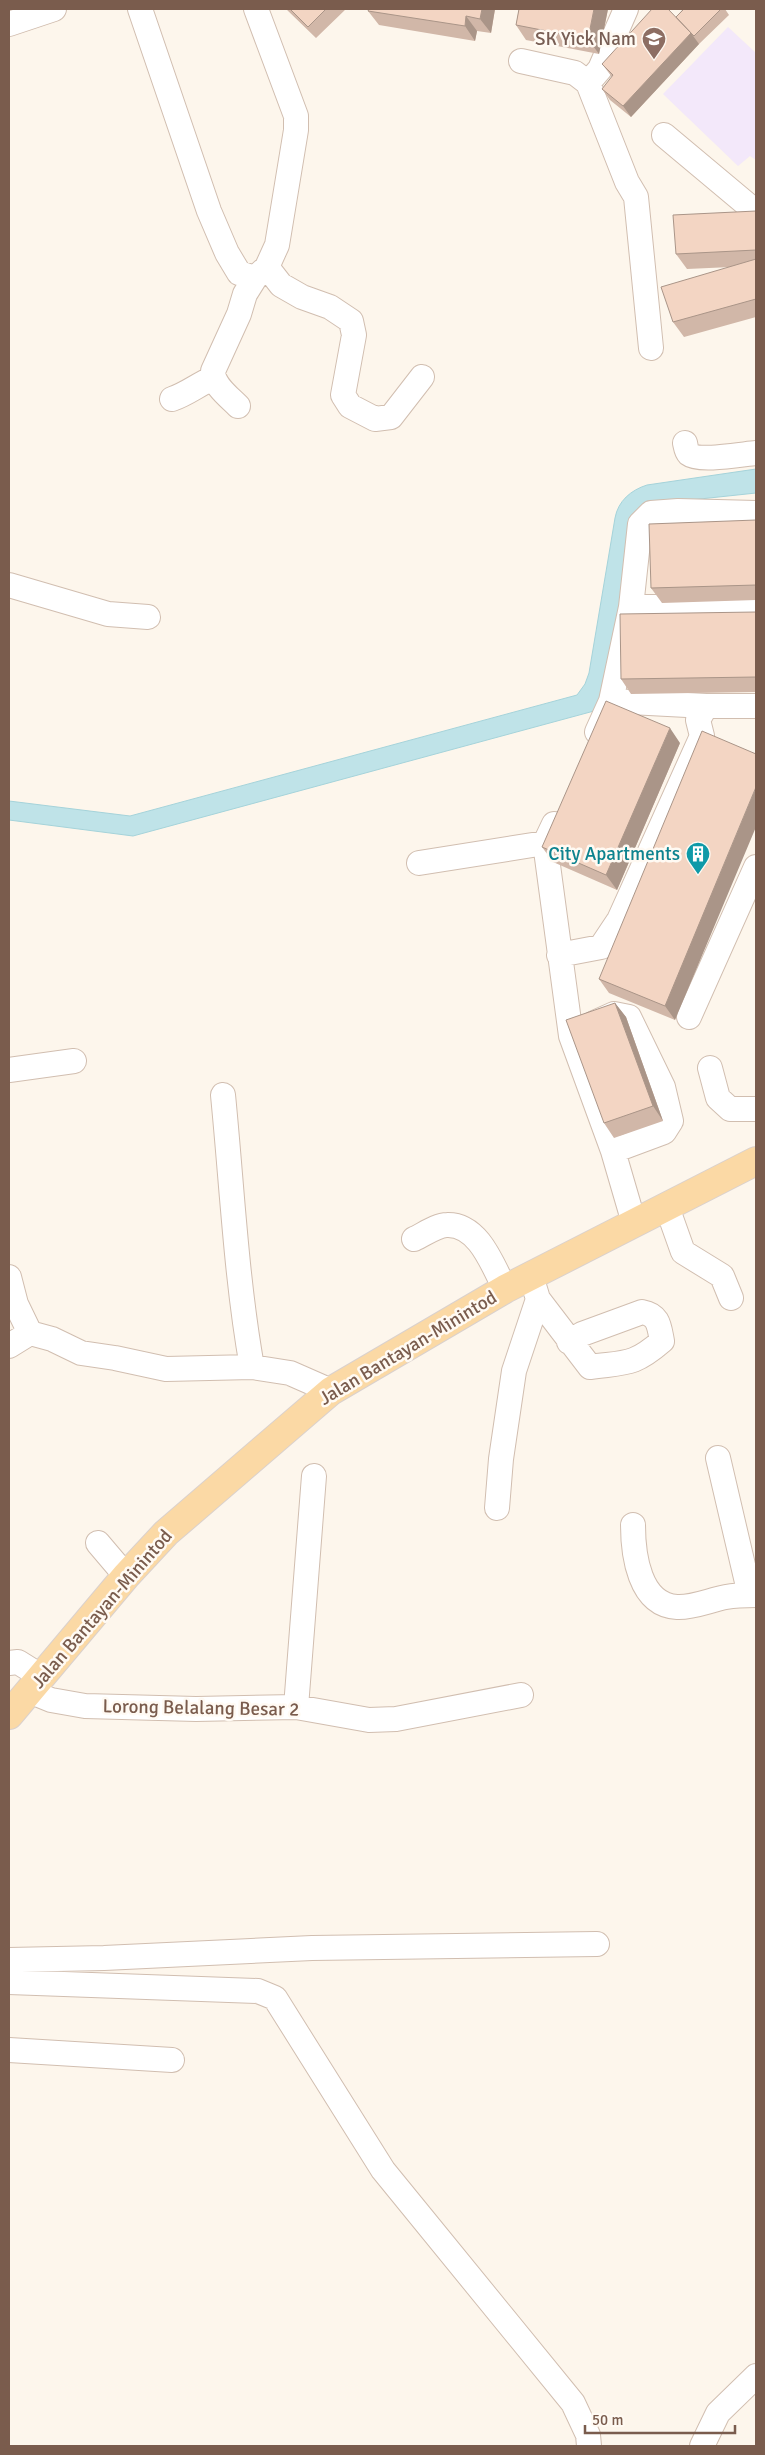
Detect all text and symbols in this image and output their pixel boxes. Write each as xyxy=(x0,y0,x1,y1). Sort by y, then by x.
school or university icon: SK Yick Nam xyxy=(641,26,667,60)
place label: SK Yick Nam xyxy=(535,27,636,51)
building icon: City Apartments xyxy=(685,841,711,875)
place label: City Apartments xyxy=(548,842,680,866)
street label: Jalan Bantayan-Minintod xyxy=(315,1285,501,1411)
street label: Jalan Bantayan-Minintod xyxy=(26,1524,178,1694)
street label: Lorong Belalang Besar 2 xyxy=(102,1694,300,1722)
scale bar xyxy=(585,2402,735,2434)
text: 50 m xyxy=(592,2411,623,2429)

